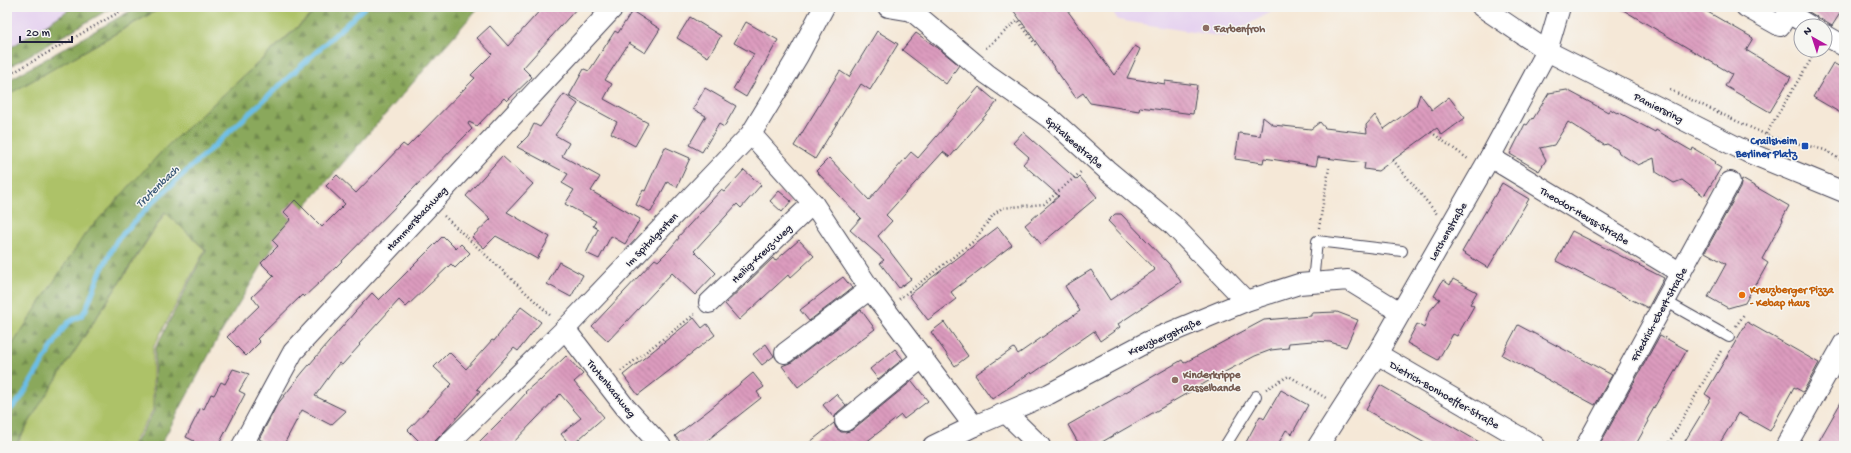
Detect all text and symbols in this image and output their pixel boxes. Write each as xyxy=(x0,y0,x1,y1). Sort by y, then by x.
scale bar xyxy=(20,18,72,44)
north arrow xyxy=(1793,18,1833,58)
marker: Farbenfroh xyxy=(1201,23,1211,33)
place label: Farbenfroh xyxy=(1213,23,1265,36)
text: N xyxy=(1801,25,1815,39)
text: 20 m xyxy=(26,27,51,41)
street label: Pamiersring xyxy=(1631,91,1685,126)
street label: Spitalseestraße xyxy=(1042,115,1105,172)
place label: Crailsheim Berliner Platz xyxy=(1735,136,1798,161)
marker: Crailsheim Berliner Platz xyxy=(1800,141,1810,151)
water label: Trutenbach xyxy=(134,163,183,212)
street label: Hammersbachweg xyxy=(385,185,450,254)
street label: Theodor-Heuss-Straße xyxy=(1536,185,1631,248)
street label: Lerchenstraße xyxy=(1427,201,1470,263)
street label: Im Spitalgarten xyxy=(624,210,682,270)
street label: Heilig-Kreuz-Weg xyxy=(730,223,795,286)
street label: Friedrich-Ebert-Straße xyxy=(1628,266,1691,365)
place label: Kreuzberger Pizza - Kebap Haus xyxy=(1749,285,1835,310)
marker: Kreuzberger Pizza - Kebap Haus xyxy=(1737,290,1747,300)
street label: Kreuzbergstraße xyxy=(1127,316,1203,359)
street label: Trutenbachweg xyxy=(583,357,637,421)
street label: Dietrich-Bonhoeffer-Straße xyxy=(1386,358,1502,432)
place label: Kinderkrippe Rasselbande xyxy=(1182,370,1242,395)
marker: Kinderkrippe Rasselbande xyxy=(1170,375,1180,385)

